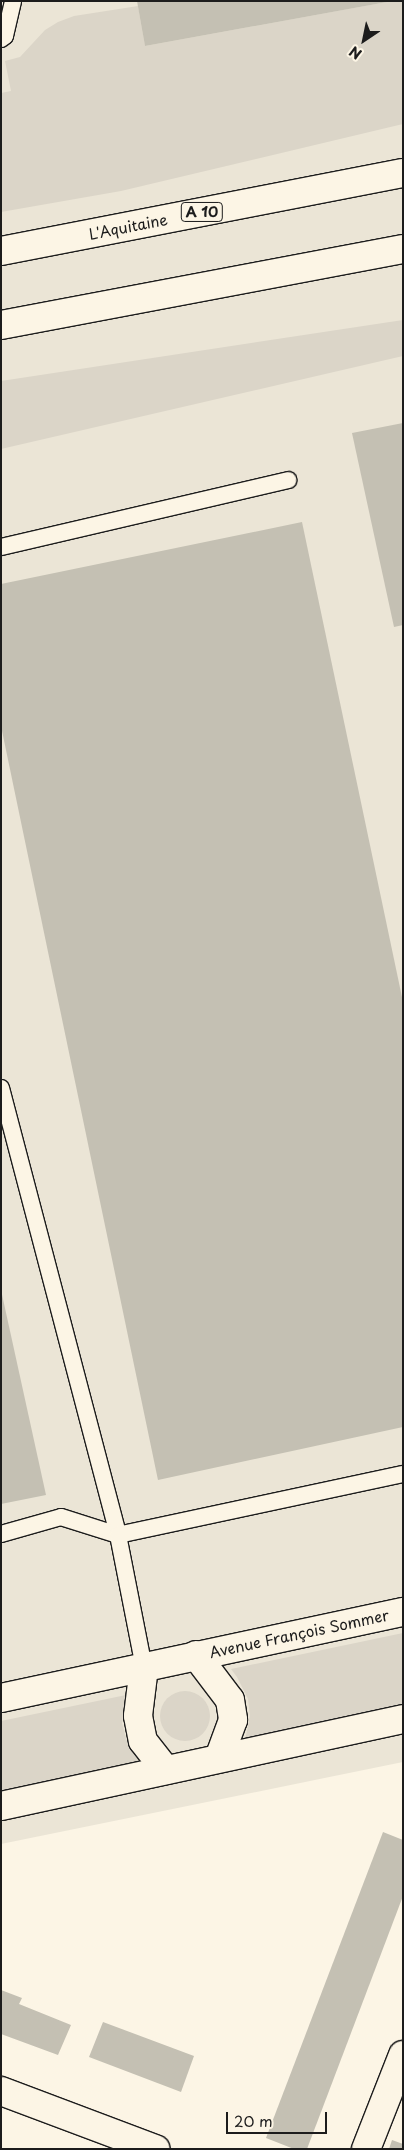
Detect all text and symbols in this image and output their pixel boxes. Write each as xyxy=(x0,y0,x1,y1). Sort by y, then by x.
north arrow xyxy=(339,15,389,65)
text: N xyxy=(345,41,366,65)
road number: A 10 xyxy=(180,200,224,223)
street label: L'Aquitaine xyxy=(87,210,169,242)
street label: Avenue François Sommer xyxy=(208,1605,390,1661)
scale bar xyxy=(229,2102,330,2134)
text: 20 m xyxy=(234,2109,273,2132)

